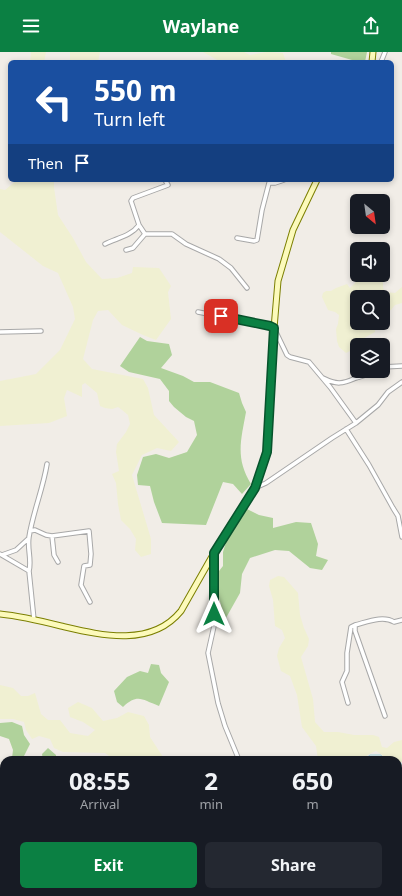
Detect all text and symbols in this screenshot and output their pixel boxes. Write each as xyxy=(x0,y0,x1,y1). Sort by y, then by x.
text: Waylane xyxy=(163,14,239,38)
icon: menu xyxy=(20,15,42,37)
icon: share xyxy=(360,15,382,37)
text: 550 m xyxy=(94,71,177,109)
icon: left xyxy=(28,76,80,128)
text: Turn left xyxy=(94,107,165,131)
icon: arrive xyxy=(71,152,93,174)
text: Then xyxy=(28,153,63,173)
north arrow xyxy=(350,194,390,234)
map controls xyxy=(350,194,390,378)
button: sound xyxy=(350,242,390,282)
button: search xyxy=(350,290,390,330)
pin xyxy=(204,299,238,333)
icon: arrive xyxy=(210,305,232,327)
button: layers xyxy=(350,338,390,378)
position arrow xyxy=(193,593,235,635)
text: 08:55 xyxy=(69,764,131,797)
text: 2 xyxy=(204,764,218,797)
text: 650 xyxy=(292,764,333,797)
text: Arrival xyxy=(80,795,120,813)
text: min xyxy=(199,795,223,813)
text: m xyxy=(306,795,319,813)
button: Exit xyxy=(20,842,197,888)
button: Share xyxy=(205,842,382,888)

